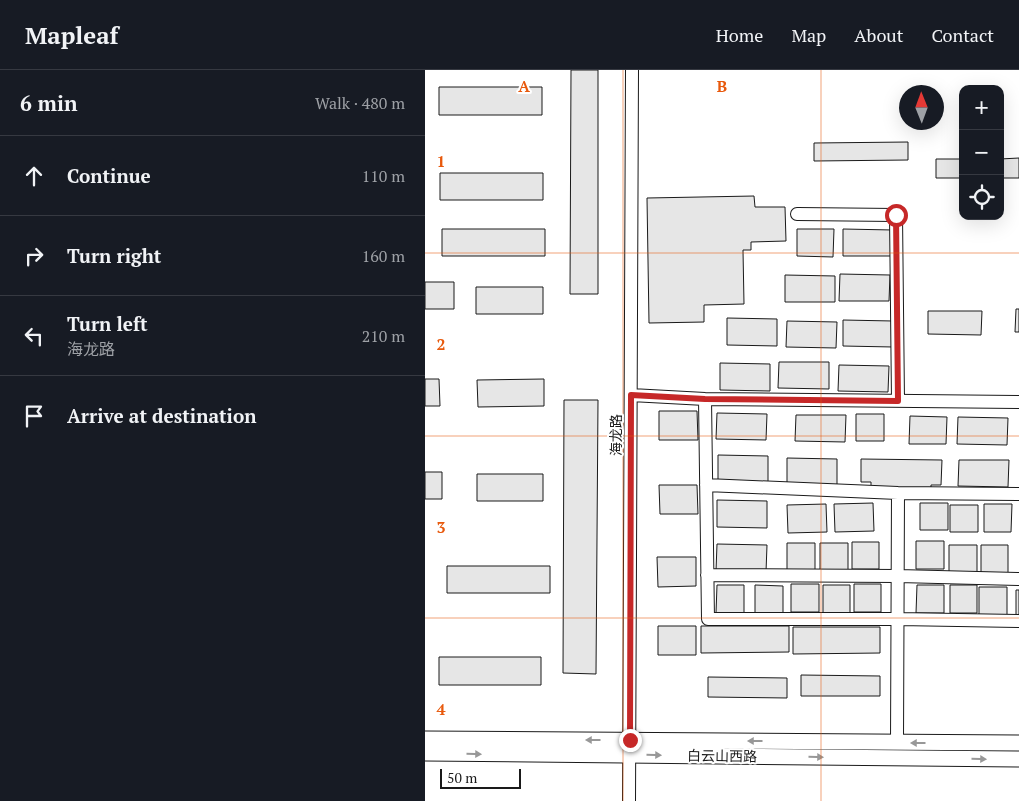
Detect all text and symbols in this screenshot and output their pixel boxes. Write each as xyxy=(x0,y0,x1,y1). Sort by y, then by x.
text: Mapleaf xyxy=(25,19,118,51)
text: Home xyxy=(716,23,763,47)
text: Map xyxy=(791,23,826,47)
text: About xyxy=(854,23,903,47)
text: Contact xyxy=(931,23,994,47)
text: A xyxy=(518,75,530,97)
text: B xyxy=(717,75,727,97)
north arrow xyxy=(899,85,944,130)
map controls xyxy=(959,85,1004,220)
button: + xyxy=(959,85,1004,130)
text: 6 min xyxy=(20,89,77,117)
text: Walk · 480 m xyxy=(315,92,405,114)
button: − xyxy=(959,130,1004,175)
text: 1 xyxy=(436,150,446,172)
icon: ahead xyxy=(20,162,48,190)
text: Continue xyxy=(67,163,151,188)
text: 110 m xyxy=(362,165,405,187)
button: locate xyxy=(959,175,1004,220)
route start xyxy=(885,204,908,227)
icon: right xyxy=(20,242,48,270)
text: Turn right xyxy=(67,243,161,268)
text: 160 m xyxy=(362,245,405,267)
text: Turn left xyxy=(67,311,148,336)
icon: left xyxy=(20,322,48,350)
text: 210 m xyxy=(362,325,405,347)
text: 2 xyxy=(436,333,446,355)
text: 海龙路 xyxy=(67,338,115,360)
icon: arrive xyxy=(20,402,48,430)
text: Arrive at destination xyxy=(67,403,256,428)
street label: 海龙路 xyxy=(606,414,625,456)
text: 3 xyxy=(436,516,446,538)
text: 4 xyxy=(436,698,446,720)
route end xyxy=(619,729,642,752)
one-way arrow xyxy=(585,736,601,744)
one-way arrow xyxy=(747,737,763,745)
one-way arrow xyxy=(910,739,926,747)
street label: 白云山西路 xyxy=(687,745,757,766)
one-way arrow xyxy=(466,750,482,758)
one-way arrow xyxy=(646,752,662,760)
one-way arrow xyxy=(808,753,824,761)
one-way arrow xyxy=(971,755,987,763)
scale bar xyxy=(440,766,521,789)
text: 50 m xyxy=(447,768,477,787)

